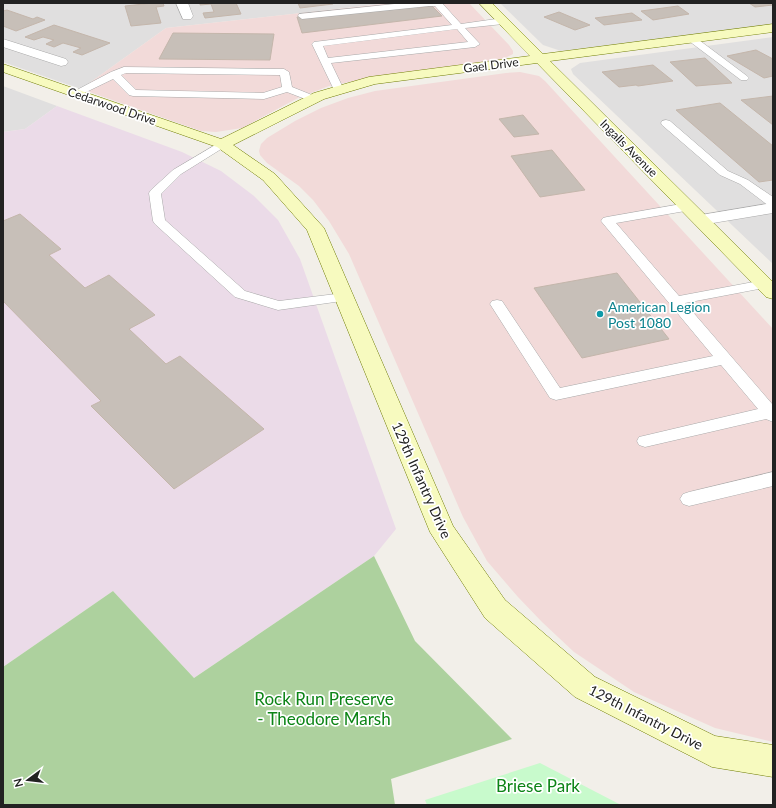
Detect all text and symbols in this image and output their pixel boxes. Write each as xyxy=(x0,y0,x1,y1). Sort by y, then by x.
street label: Gael Drive xyxy=(463,54,519,76)
street label: Cedarwood Drive xyxy=(66,84,158,128)
street label: Ingalls Avenue xyxy=(597,116,661,180)
place label: American Legion Post 1080 xyxy=(608,298,710,331)
marker: American Legion Post 1080 xyxy=(595,309,605,319)
street label: 129th Infantry Drive xyxy=(389,419,455,541)
street label: 129th Infantry Drive xyxy=(586,681,706,753)
park label: Rock Run Preserve - Theodore Marsh xyxy=(254,688,394,729)
north arrow xyxy=(8,760,48,800)
park label: Briese Park xyxy=(496,775,580,796)
text: N xyxy=(10,777,25,788)

